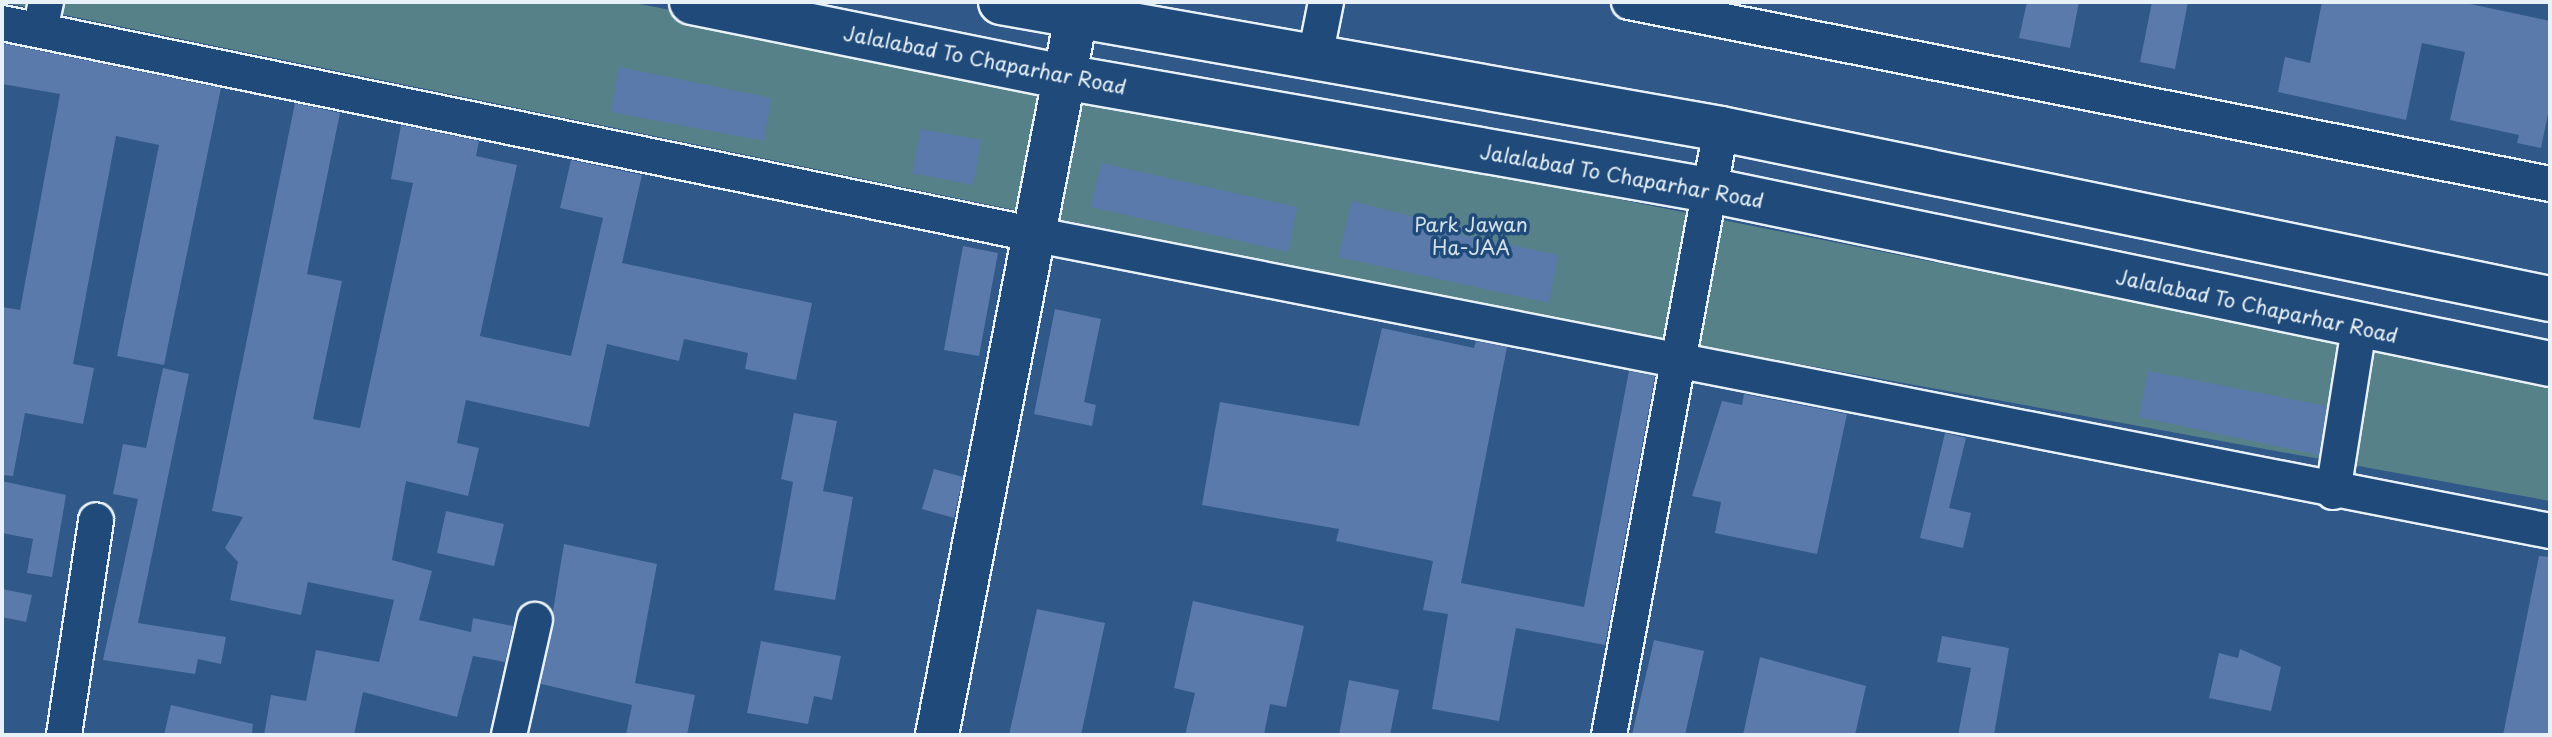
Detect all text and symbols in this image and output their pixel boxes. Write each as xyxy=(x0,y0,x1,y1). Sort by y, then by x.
street label: Jalalabad To Chaparhar Road xyxy=(840,20,1130,100)
street label: Jalalabad To Chaparhar Road xyxy=(1477,139,1767,213)
park label: Park Jawan Ha-JAA xyxy=(1414,212,1528,259)
street label: Jalalabad To Chaparhar Road xyxy=(2112,264,2402,348)

